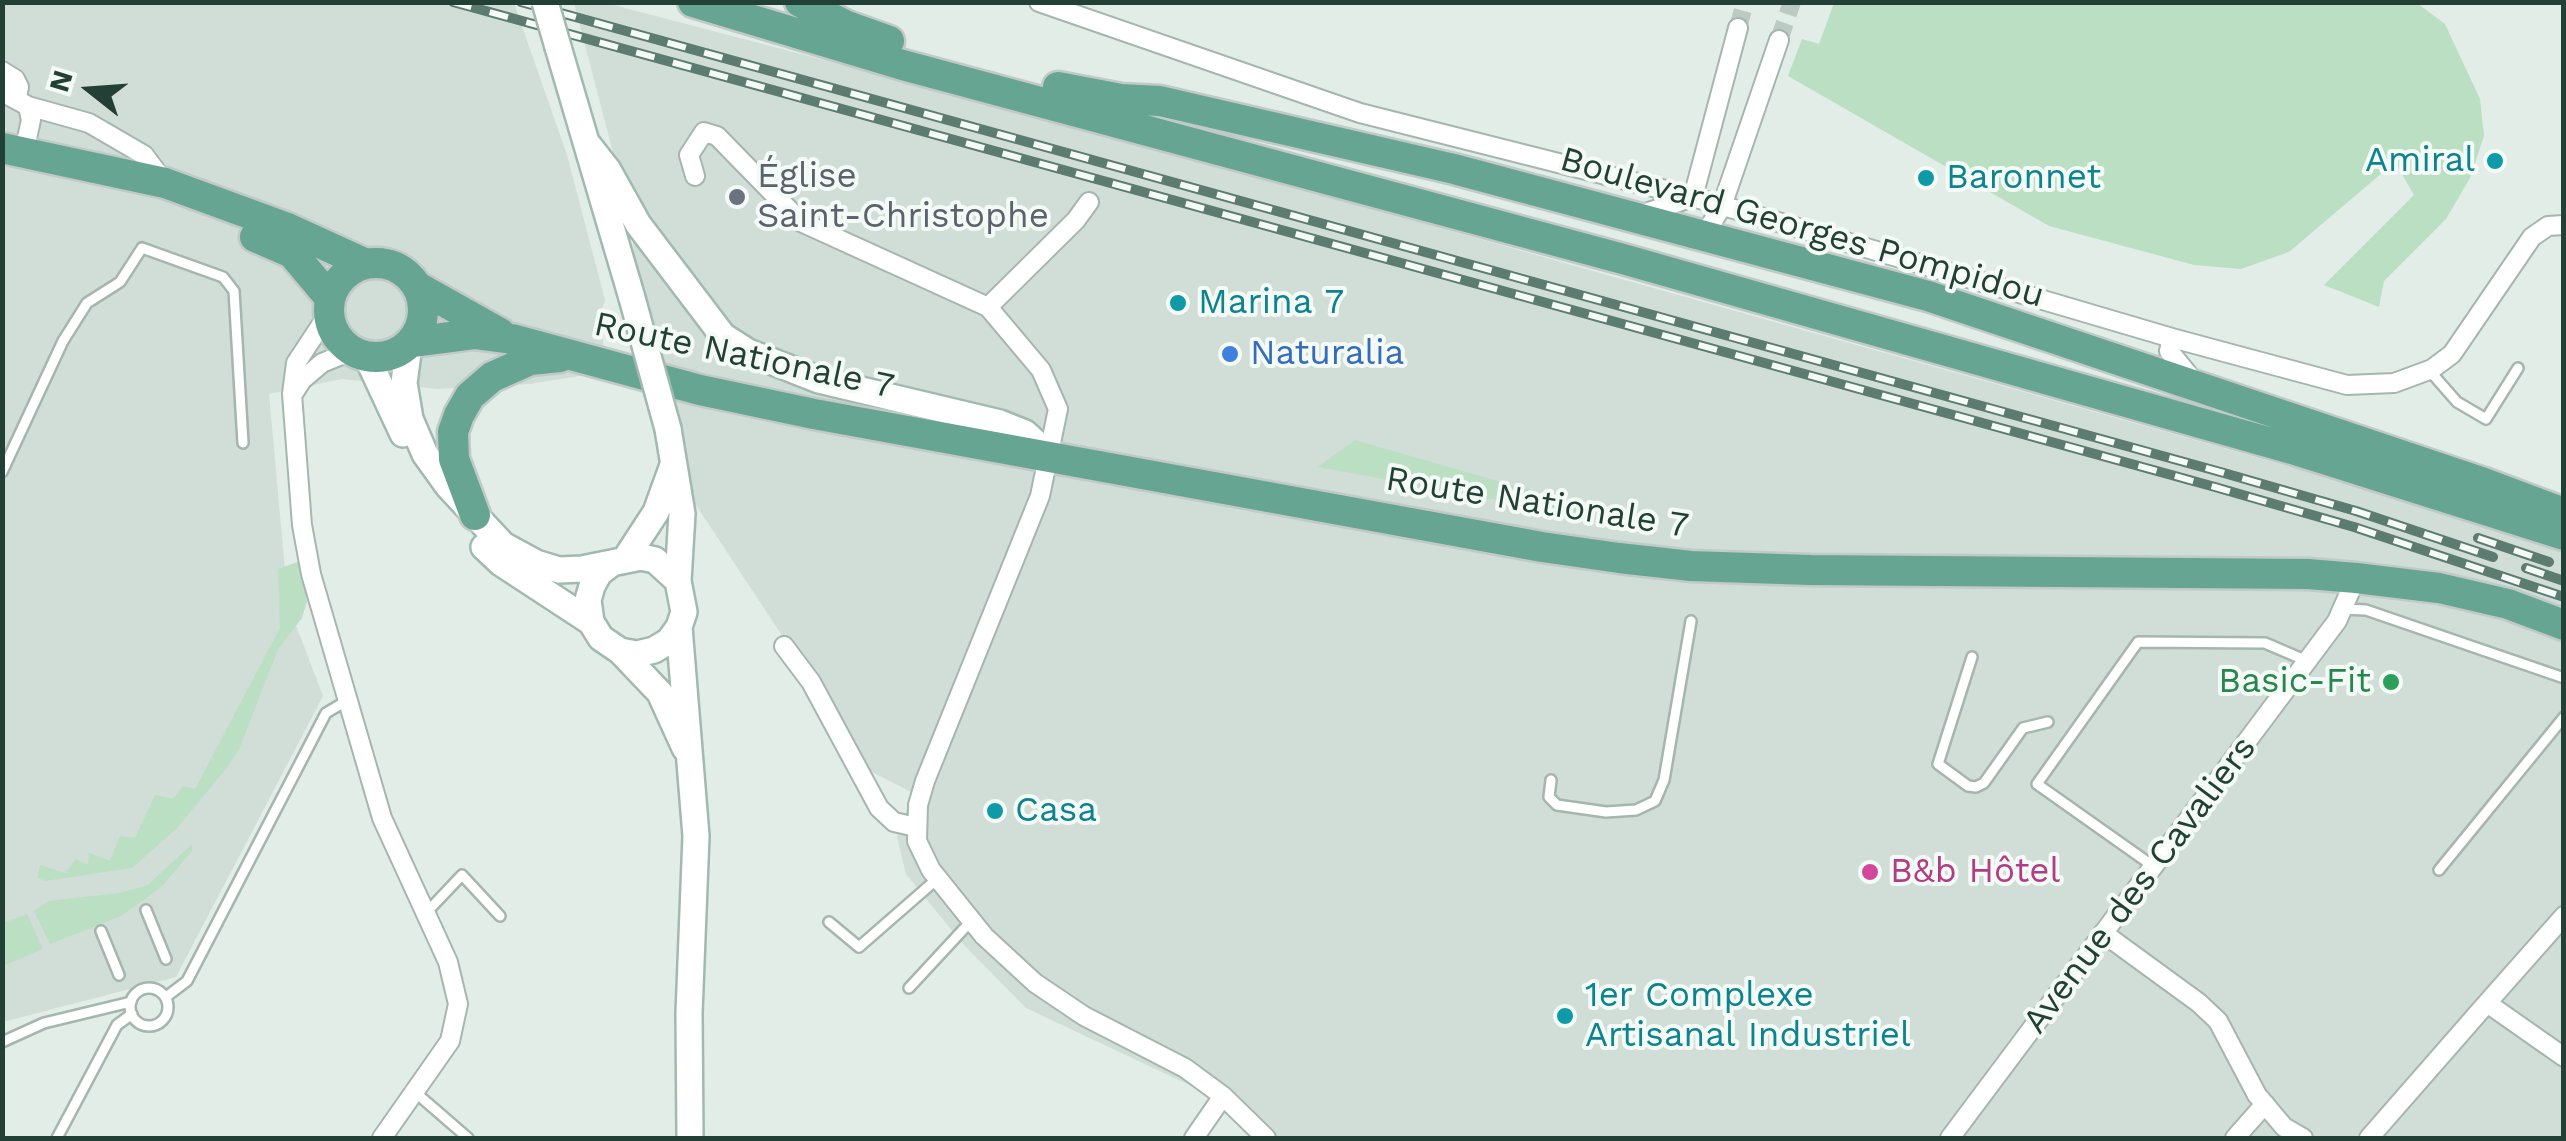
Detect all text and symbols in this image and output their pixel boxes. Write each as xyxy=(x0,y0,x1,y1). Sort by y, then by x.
north arrow xyxy=(40,40,140,140)
text: N xyxy=(42,66,80,96)
street label: Boulevard Georges Pompidou xyxy=(1555,139,2049,317)
place label: Amiral xyxy=(2365,140,2475,182)
marker: Amiral xyxy=(2484,150,2506,172)
place label: Église Saint-Christophe xyxy=(757,156,1049,238)
place label: Baronnet xyxy=(1946,157,2101,199)
marker: Baronnet xyxy=(1915,167,1937,189)
marker: Église Saint-Christophe xyxy=(726,186,748,208)
place label: Marina 7 xyxy=(1198,282,1344,324)
marker: Marina 7 xyxy=(1167,292,1189,314)
street label: Route Nationale 7 xyxy=(590,304,898,408)
place label: Naturalia xyxy=(1250,333,1404,375)
marker: Naturalia xyxy=(1219,343,1241,365)
street label: Route Nationale 7 xyxy=(1383,458,1691,548)
place label: Basic-Fit xyxy=(2218,661,2371,703)
marker: Basic-Fit xyxy=(2380,671,2402,693)
street label: Avenue des Cavaliers xyxy=(2015,728,2265,1042)
place label: Casa xyxy=(1015,790,1097,832)
marker: Casa xyxy=(984,800,1006,822)
place label: B&b Hôtel xyxy=(1890,851,2060,893)
marker: B&b Hôtel xyxy=(1859,861,1881,883)
place label: 1er Complexe Artisanal Industriel xyxy=(1585,975,1911,1057)
marker: 1er Complexe Artisanal Industriel xyxy=(1554,1005,1576,1027)

